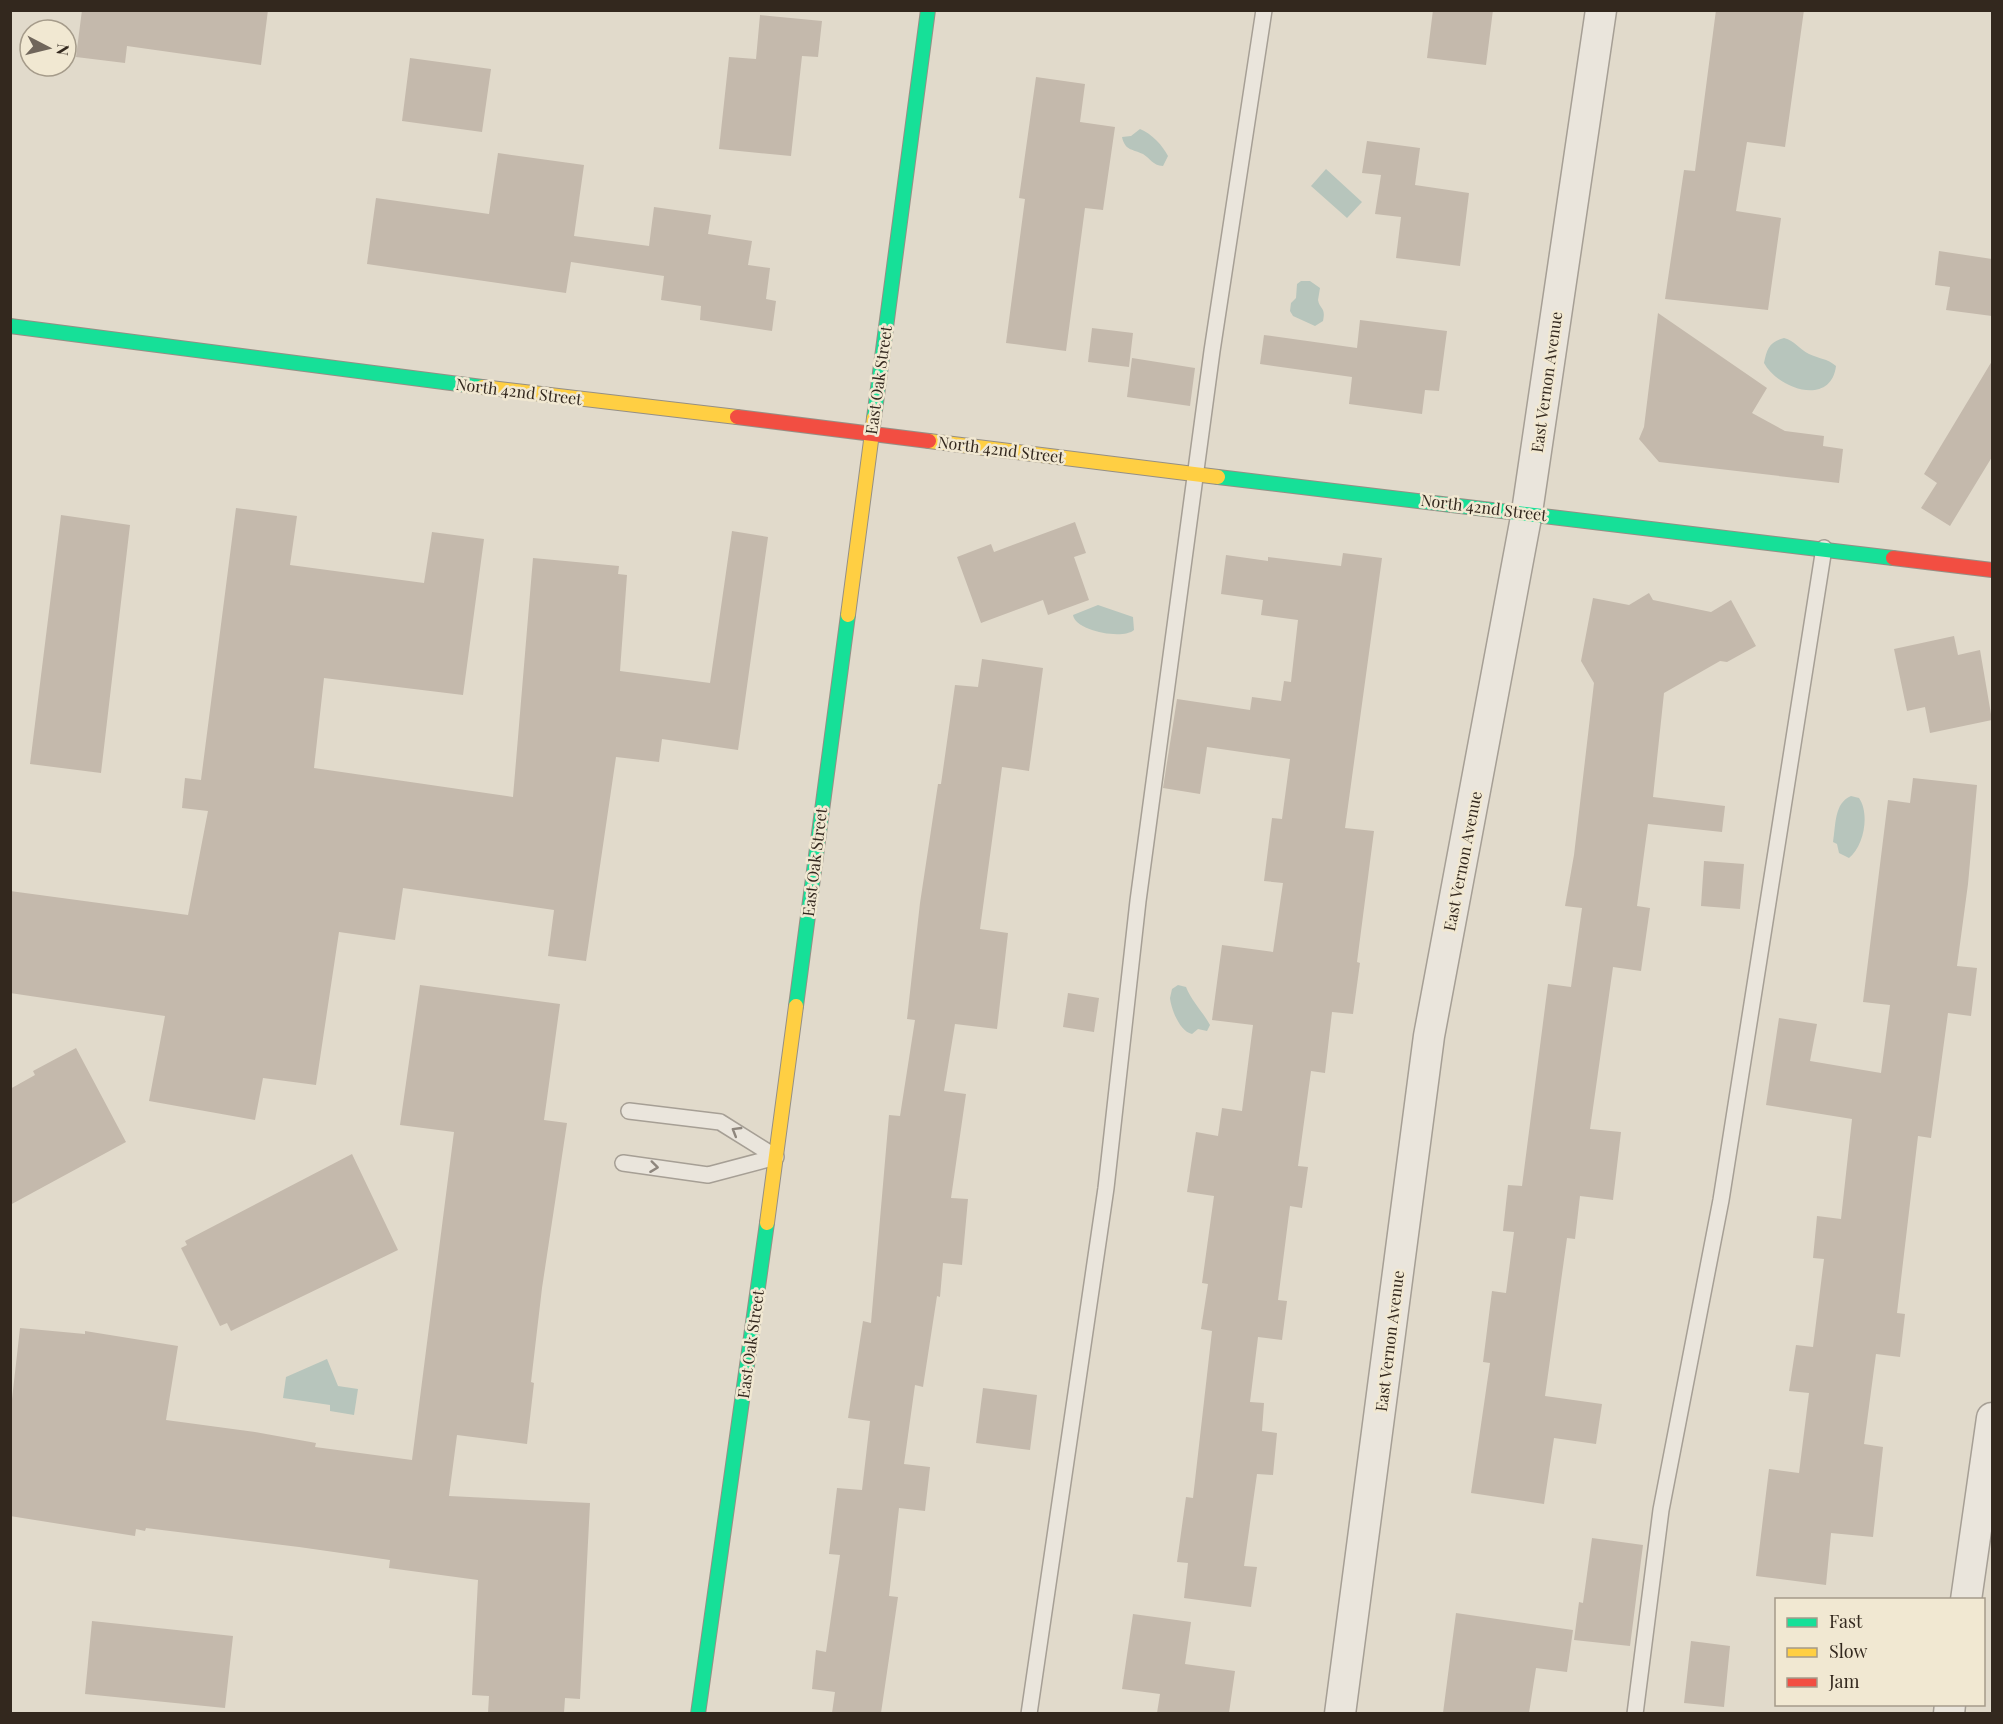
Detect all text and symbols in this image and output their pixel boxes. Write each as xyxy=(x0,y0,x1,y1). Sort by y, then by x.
north arrow xyxy=(18,18,78,78)
text: N xyxy=(52,43,75,57)
street label: East Vernon Avenue xyxy=(1526,310,1566,454)
street label: East Oak Street xyxy=(860,324,896,436)
street label: North 42nd Street xyxy=(455,373,584,409)
street label: North 42nd Street xyxy=(937,431,1066,467)
street label: North 42nd Street xyxy=(1420,489,1549,525)
street label: East Vernon Avenue xyxy=(1438,789,1486,933)
street label: East Oak Street xyxy=(797,806,831,918)
one-way arrow xyxy=(732,1127,742,1139)
one-way arrow xyxy=(649,1161,658,1173)
street label: East Vernon Avenue xyxy=(1370,1269,1408,1413)
street label: East Oak Street xyxy=(732,1288,768,1400)
legend xyxy=(1775,1598,1985,1706)
text: Fast xyxy=(1829,1609,1863,1633)
text: Slow xyxy=(1829,1639,1867,1663)
text: Jam xyxy=(1828,1669,1859,1693)

